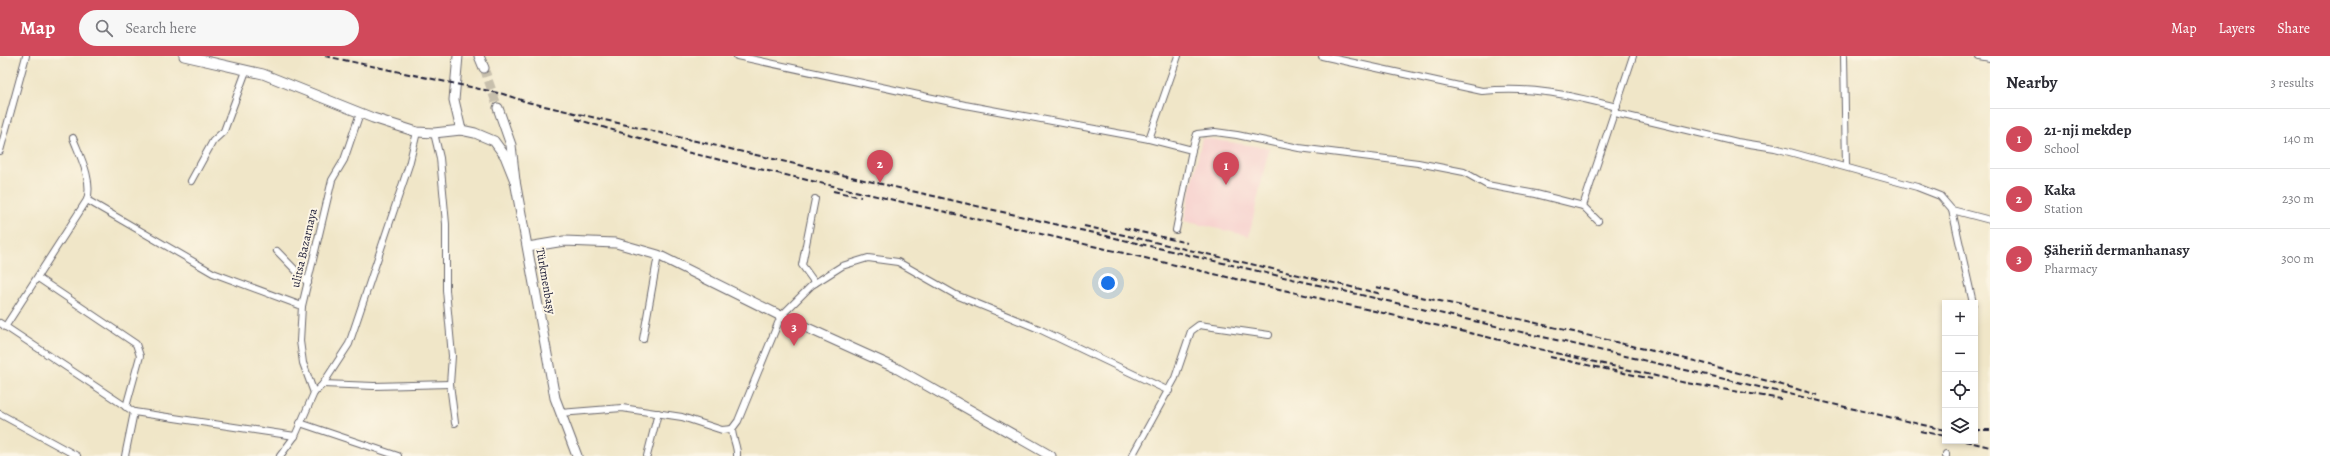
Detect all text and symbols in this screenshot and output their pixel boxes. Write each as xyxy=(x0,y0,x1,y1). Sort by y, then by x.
search box xyxy=(79,10,359,46)
text: Map xyxy=(20,15,55,41)
icon: search xyxy=(93,17,115,39)
text: Search here xyxy=(125,18,197,38)
text: Map xyxy=(2171,19,2197,38)
text: Layers xyxy=(2219,19,2255,38)
text: Share xyxy=(2277,19,2310,38)
text: Nearby xyxy=(2006,71,2057,94)
text: 3 results xyxy=(2270,74,2314,91)
text: 21-nji mekdep xyxy=(2044,120,2131,140)
text: 1 xyxy=(2017,130,2021,147)
text: 140 m xyxy=(2283,130,2314,147)
text: School xyxy=(2044,140,2079,157)
pin: 2 xyxy=(867,150,893,183)
pin: 1 xyxy=(1213,152,1239,185)
text: Kaka xyxy=(2044,180,2076,200)
text: 2 xyxy=(2016,190,2022,207)
text: 230 m xyxy=(2282,190,2314,207)
text: Station xyxy=(2044,200,2083,217)
street label: ulitsa Bazarnaya xyxy=(287,206,321,289)
text: Şäheriň dermanhanasy xyxy=(2044,240,2189,260)
street label: Türkmenbaşy xyxy=(532,247,560,316)
text: 3 xyxy=(2016,250,2022,267)
text: 300 m xyxy=(2281,250,2314,267)
text: Pharmacy xyxy=(2044,260,2097,277)
your location xyxy=(1098,273,1118,293)
map controls xyxy=(1942,300,1978,444)
button: + xyxy=(1942,300,1978,336)
pin: 3 xyxy=(781,313,807,346)
button: − xyxy=(1942,336,1978,372)
button: locate xyxy=(1942,372,1978,408)
button: layers xyxy=(1942,408,1978,444)

